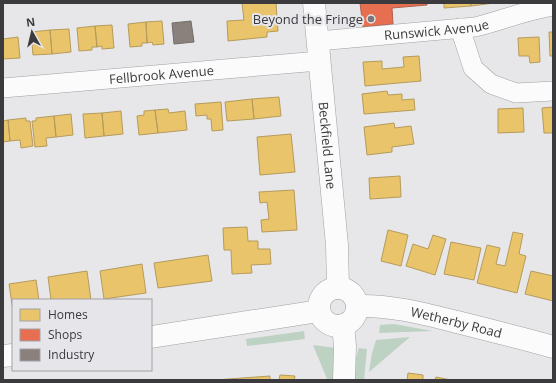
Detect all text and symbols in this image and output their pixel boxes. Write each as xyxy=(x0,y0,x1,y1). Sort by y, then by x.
place label: Beyond the Fringe xyxy=(253,10,363,28)
north arrow xyxy=(12,12,52,52)
text: N xyxy=(25,14,36,30)
marker: Beyond the Fringe xyxy=(366,14,376,24)
street label: Runswick Avenue xyxy=(383,15,491,44)
street label: Fellbrook Avenue xyxy=(108,61,215,88)
street label: Beckfield Lane xyxy=(314,101,341,190)
legend xyxy=(12,299,152,371)
street label: Wetherby Road xyxy=(409,302,504,342)
text: Homes xyxy=(48,306,88,323)
text: Shops xyxy=(48,326,83,343)
text: Industry xyxy=(48,346,95,363)

